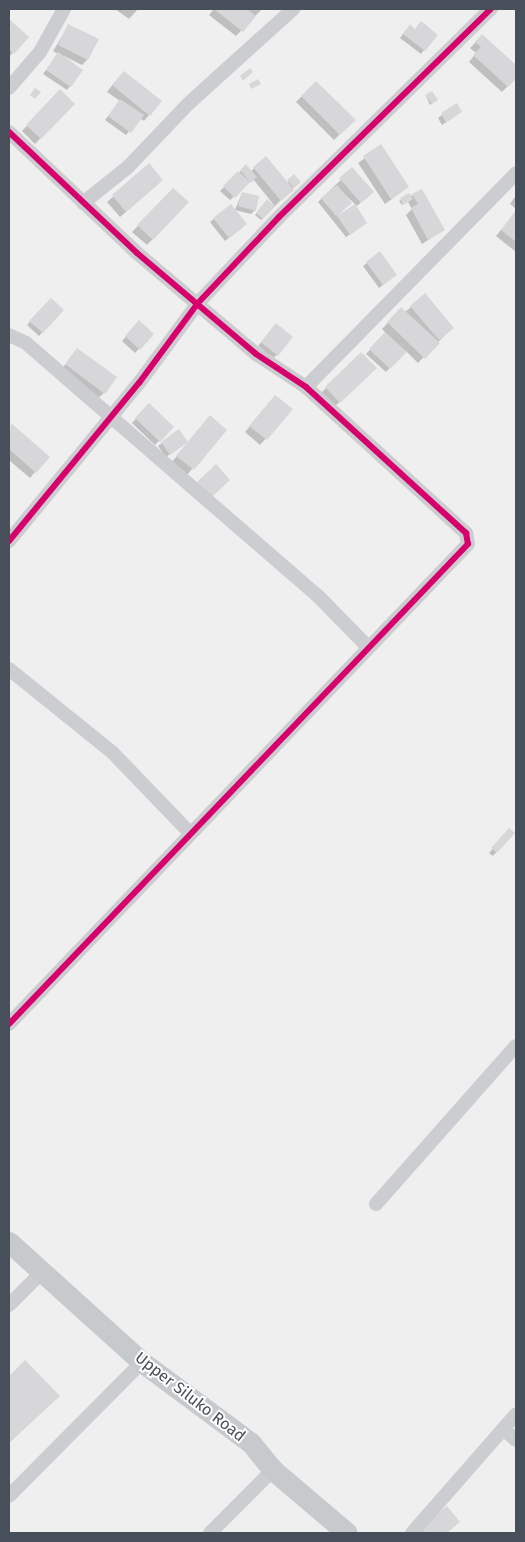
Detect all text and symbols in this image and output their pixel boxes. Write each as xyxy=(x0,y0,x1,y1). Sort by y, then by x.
street label: Upper Siluko Road xyxy=(131,1348,249,1446)

